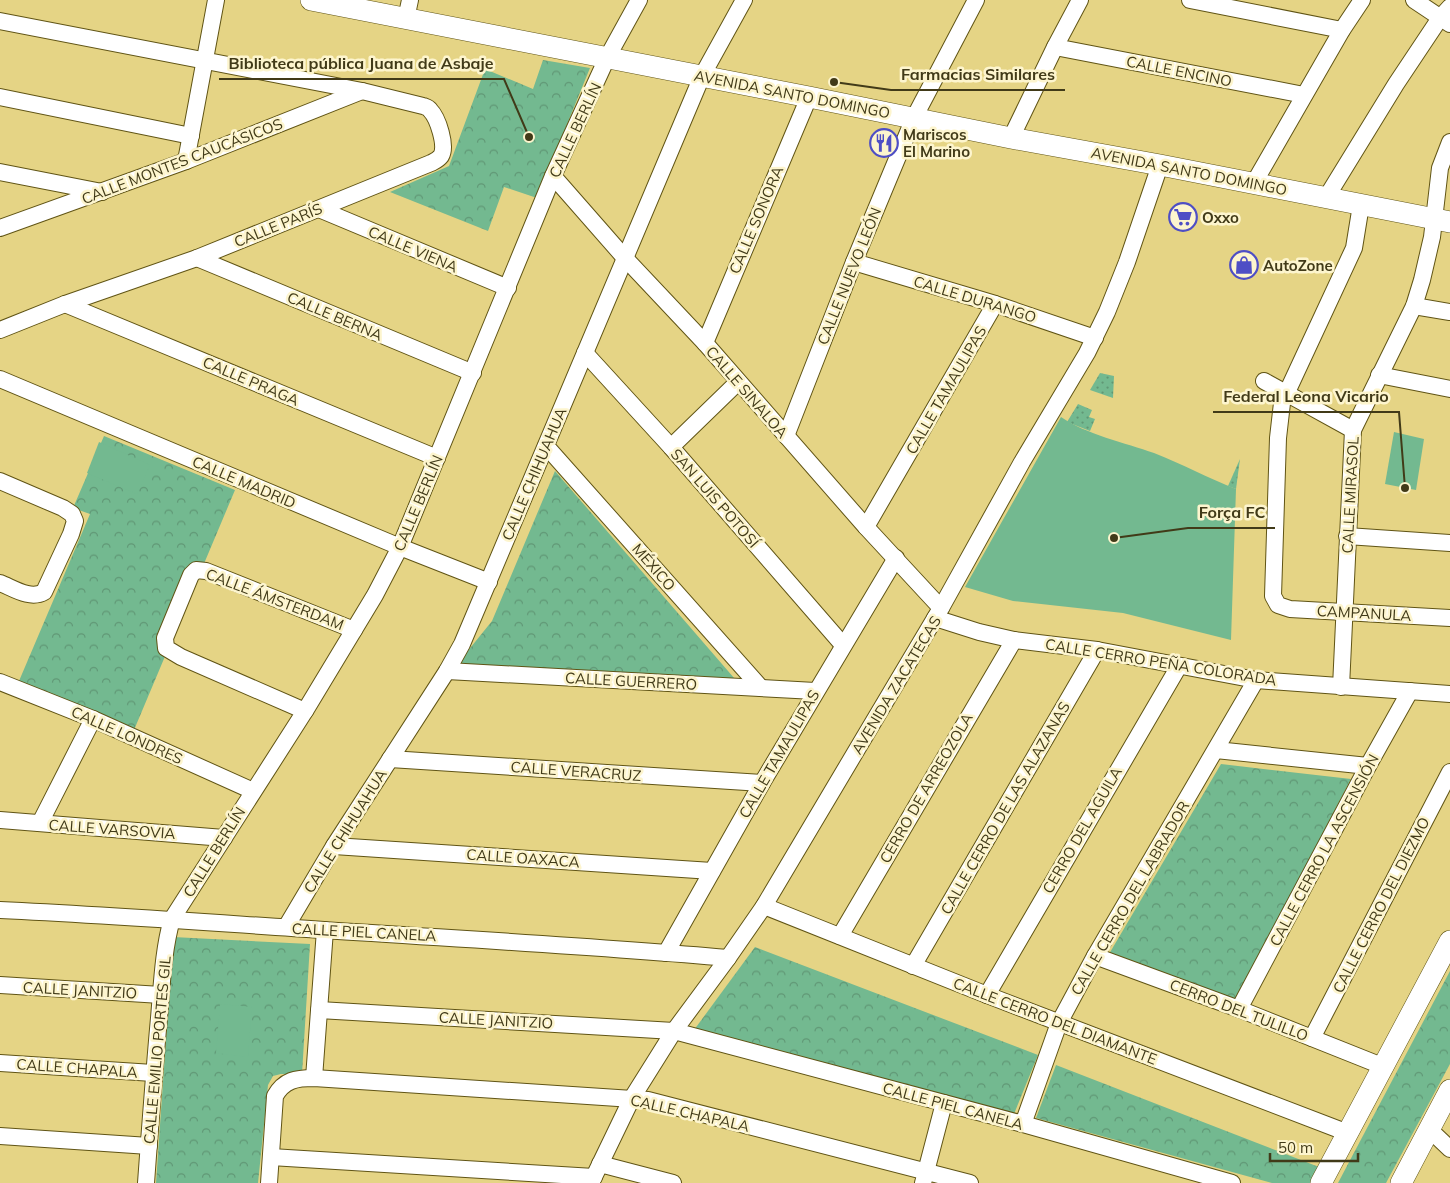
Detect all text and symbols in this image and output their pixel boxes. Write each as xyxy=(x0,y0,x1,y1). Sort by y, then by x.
callout: Biblioteca pública Juana de Asbaje xyxy=(219,48,504,79)
street label: CALLE ENCINO xyxy=(1125,51,1233,91)
text: Biblioteca pública Juana de Asbaje xyxy=(229,53,494,73)
callout: Farmacias Similares xyxy=(891,59,1065,90)
text: Farmacias Similares xyxy=(901,64,1055,84)
street label: AVENIDA SANTO DOMINGO xyxy=(692,66,892,122)
street label: CALLE BERLÍN xyxy=(545,79,605,181)
street label: CALLE MONTES CAUCÁSICOS xyxy=(79,114,285,208)
place label: Mariscos El Marino xyxy=(903,125,970,161)
restaurant icon: Mariscos El Marino xyxy=(869,128,899,158)
street label: AVENIDA SANTO DOMINGO xyxy=(1089,143,1289,199)
street label: CALLE SONORA xyxy=(725,163,787,277)
street label: CALLE PARÍS xyxy=(231,199,325,251)
supermarket icon: Oxxo xyxy=(1168,202,1198,232)
street label: CALLE NUEVO LEÓN xyxy=(813,205,885,347)
place label: Oxxo xyxy=(1202,208,1239,227)
street label: CALLE VIENA xyxy=(365,222,461,276)
shop icon: AutoZone xyxy=(1229,250,1259,280)
place label: AutoZone xyxy=(1263,256,1333,275)
street label: CALLE DURANGO xyxy=(911,271,1039,327)
street label: CALLE BERNA xyxy=(284,287,386,345)
street label: CALLE TAMAULIPAS xyxy=(902,323,990,457)
street label: CALLE SINALOA xyxy=(702,342,792,442)
street label: CALLE PRAGA xyxy=(200,352,302,410)
callout: Federal Leona Vicario xyxy=(1213,381,1399,412)
text: Federal Leona Vicario xyxy=(1223,386,1389,406)
street label: CALLE CHIHUAHUA xyxy=(497,405,571,543)
street label: CALLE MIRASOL xyxy=(1337,436,1363,554)
street label: SAN LUIS POTOSÍ xyxy=(667,445,764,552)
street label: CALLE MADRID xyxy=(189,452,299,512)
street label: CALLE BERLÍN xyxy=(389,452,447,554)
callout: Força FC xyxy=(1188,497,1275,528)
text: Força FC xyxy=(1199,502,1265,522)
street label: MÉXICO xyxy=(628,539,680,595)
street label: CALLE ÁMSTERDAM xyxy=(203,564,347,634)
street label: CAMPANULA xyxy=(1316,601,1412,625)
street label: AVENIDA ZACATECAS xyxy=(847,612,945,758)
street label: CALLE CERRO PEÑA COLORADA xyxy=(1044,634,1278,690)
street label: CALLE GUERRERO xyxy=(564,668,698,694)
street label: CALLE TAMAULIPAS xyxy=(735,687,823,821)
street label: CALLE CERRO DE LAS ALAZANAS xyxy=(936,698,1074,918)
street label: CALLE LONDRES xyxy=(68,702,186,768)
street label: CERRO DE ARREOZOLA xyxy=(875,710,977,866)
street label: CALLE CERRO LA ASCENSIÓN xyxy=(1265,751,1383,949)
street label: CALLE VERACRUZ xyxy=(510,757,642,785)
street label: CERRO DEL AGUILA xyxy=(1038,763,1126,897)
street label: CALLE CHIHUAHUA xyxy=(299,766,391,896)
street label: CALLE CERRO DEL LABRADOR xyxy=(1067,798,1193,998)
street label: CALLE BERLÍN xyxy=(179,803,249,901)
street label: CALLE CERRO DEL DIEZMO xyxy=(1328,814,1434,996)
street label: CALLE VARSOVIA xyxy=(48,815,176,843)
street label: CALLE OAXACA xyxy=(466,845,580,871)
street label: CALLE PIEL CANELA xyxy=(291,919,437,945)
street label: CALLE EMILIO PORTES GIL xyxy=(139,955,175,1145)
street label: CALLE CERRO DEL DIAMANTE xyxy=(950,973,1160,1069)
street label: CERRO DEL TULILLO xyxy=(1167,975,1311,1045)
street label: CALLE JANITZIO xyxy=(22,978,138,1002)
street label: CALLE JANITZIO xyxy=(438,1008,554,1032)
street label: CALLE CHAPALA xyxy=(16,1054,138,1082)
street label: CALLE PIEL CANELA xyxy=(881,1078,1025,1134)
street label: CALLE CHAPALA xyxy=(629,1090,751,1136)
scale bar xyxy=(1270,1130,1358,1162)
text: 50 m xyxy=(1278,1138,1313,1157)

